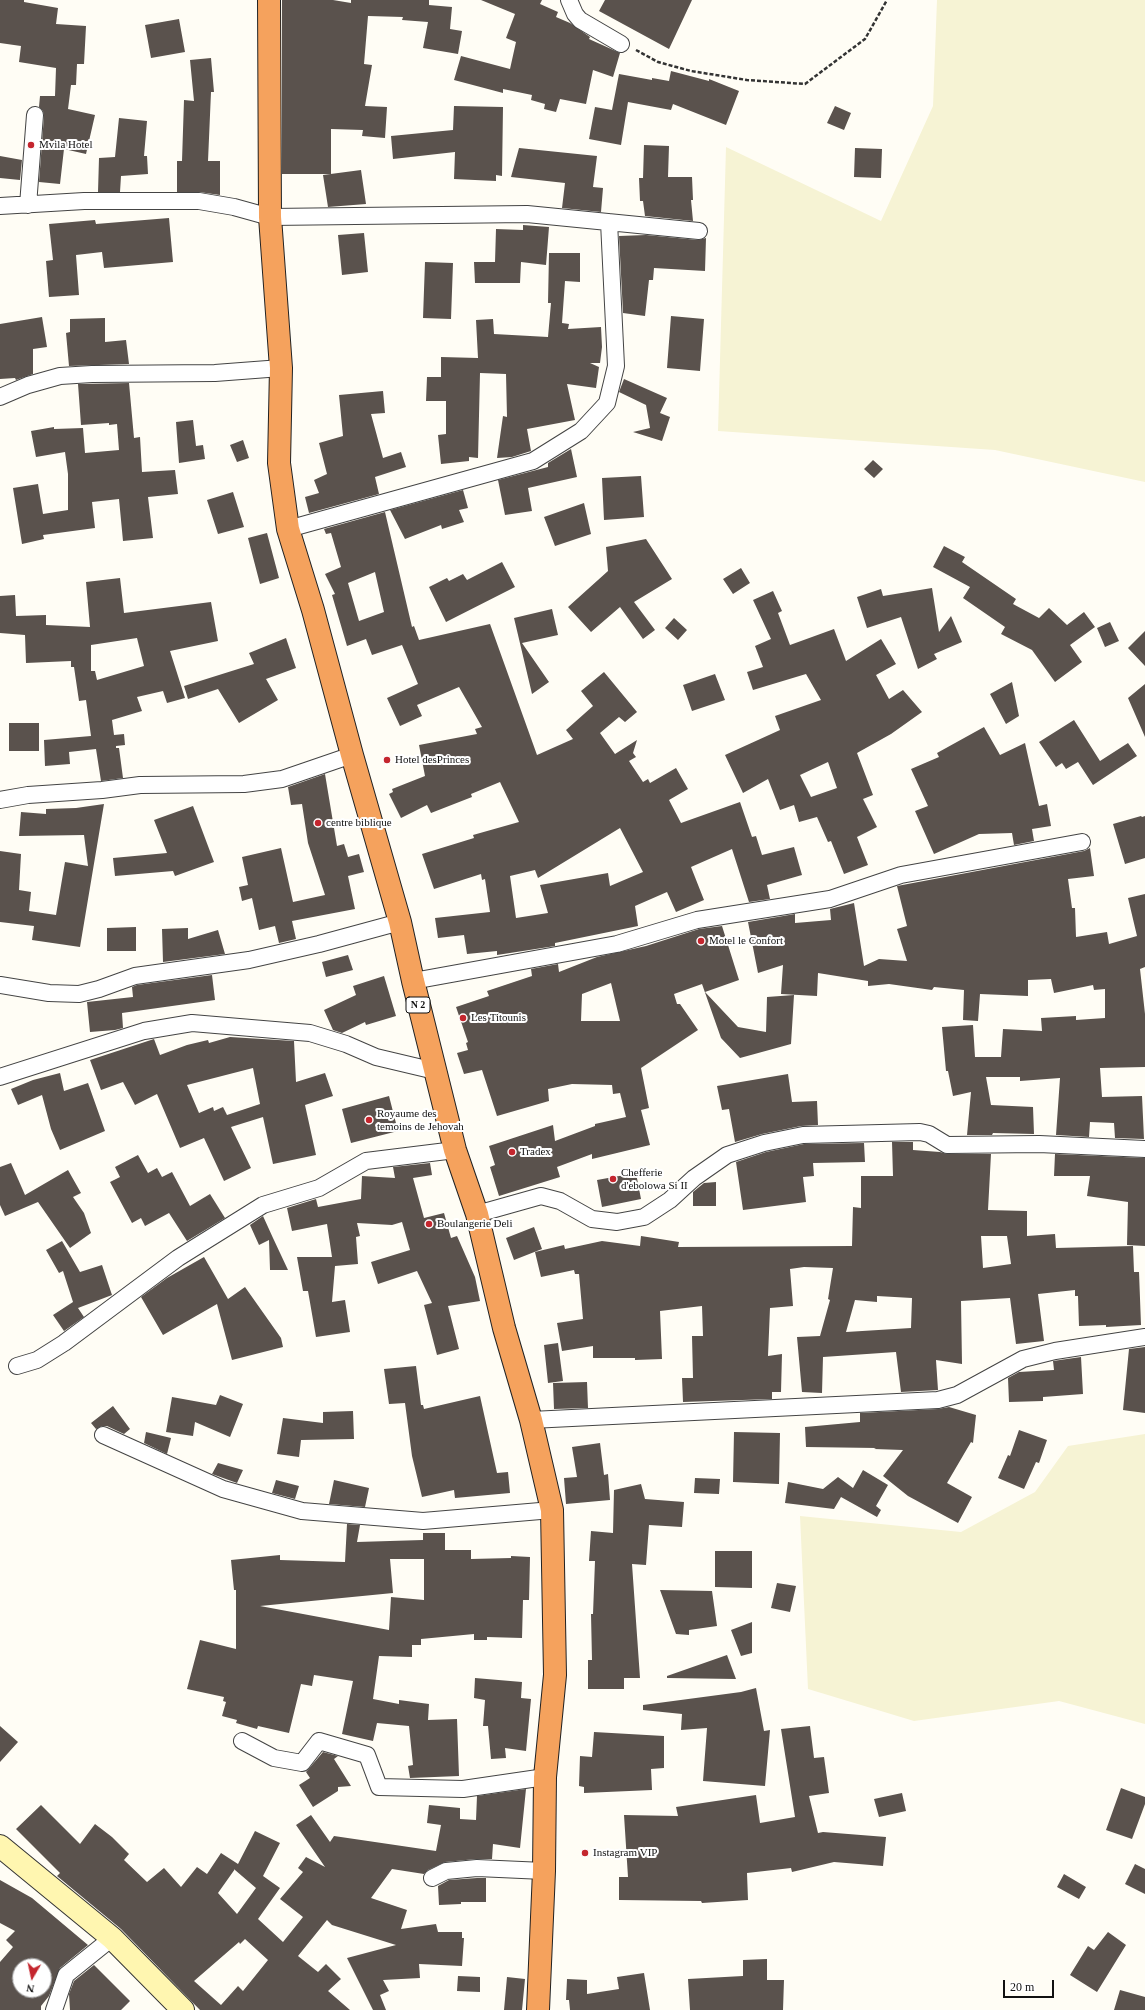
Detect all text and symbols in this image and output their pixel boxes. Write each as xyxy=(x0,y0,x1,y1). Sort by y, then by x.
place label: Mvila Hotel xyxy=(39,138,92,152)
marker: Mvila Hotel xyxy=(26,140,36,150)
place label: Hotel desPrinces xyxy=(395,753,469,767)
marker: Hotel desPrinces xyxy=(382,755,392,765)
place label: centre biblique xyxy=(326,816,392,830)
marker: centre biblique xyxy=(313,818,323,828)
place label: Motel le Confort xyxy=(709,934,783,948)
marker: Motel le Confort xyxy=(696,936,706,946)
road number: N 2 xyxy=(406,997,430,1013)
place label: Les Titounis xyxy=(471,1011,526,1025)
marker: Les Titounis xyxy=(458,1013,468,1023)
place label: Royaume des temoins de Jehovah xyxy=(377,1107,464,1133)
marker: Royaume des temoins de Jehovah xyxy=(364,1115,374,1125)
place label: Tradex xyxy=(520,1145,551,1159)
marker: Tradex xyxy=(507,1147,517,1157)
place label: Chefferie d'ebolowa Si II xyxy=(621,1166,688,1192)
marker: Chefferie d'ebolowa Si II xyxy=(608,1174,618,1184)
place label: Boulangerie Deli xyxy=(437,1217,512,1231)
marker: Boulangerie Deli xyxy=(424,1219,434,1229)
place label: Instagram VIP xyxy=(593,1846,657,1860)
marker: Instagram VIP xyxy=(580,1848,590,1858)
north arrow xyxy=(12,1958,52,1998)
scale bar xyxy=(1005,1972,1056,1998)
text: 20 m xyxy=(1010,1980,1034,1994)
text: N xyxy=(25,1982,35,1995)

